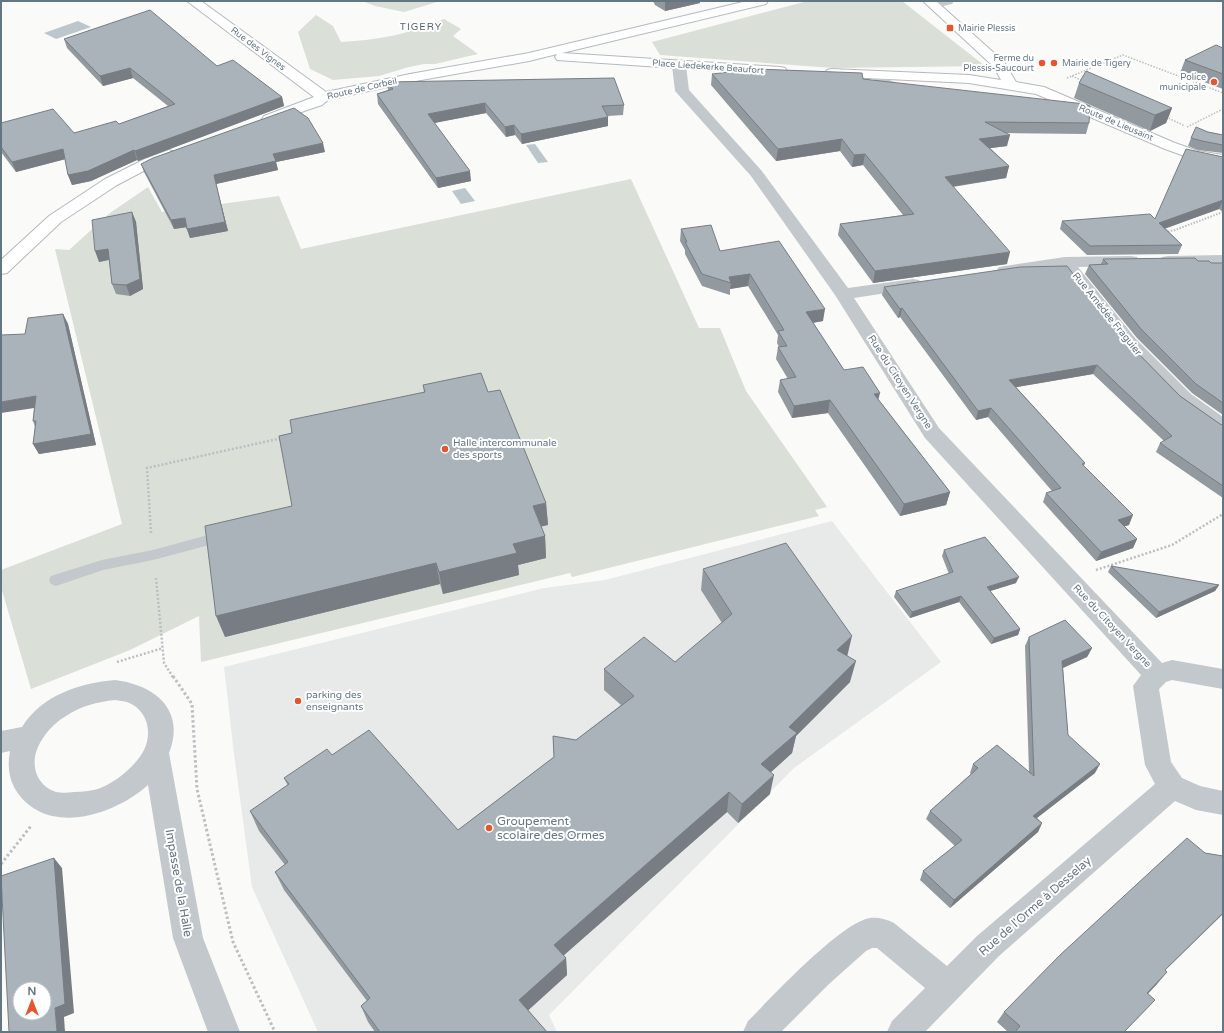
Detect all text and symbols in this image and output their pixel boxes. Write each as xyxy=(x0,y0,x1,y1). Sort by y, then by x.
district label: TIGERY xyxy=(400,21,442,33)
marker: Mairie Plessis xyxy=(945,23,955,33)
place label: Mairie Plessis xyxy=(958,23,1016,34)
street label: Rue des Vignes xyxy=(228,25,288,73)
place label: Ferme du Plessis-Saucourt xyxy=(963,53,1035,74)
street label: Place Liedekerke Beaufort xyxy=(652,58,765,76)
marker: Ferme du Plessis-Saucourt xyxy=(1037,58,1047,68)
marker: Mairie de Tigery xyxy=(1049,58,1059,68)
place label: Mairie de Tigery xyxy=(1062,58,1131,69)
place label: Police municipale xyxy=(1159,72,1206,93)
street label: Route de Corbeil xyxy=(326,76,398,102)
marker: Police municipale xyxy=(1209,77,1219,87)
street label: Route de Lieusaint xyxy=(1077,102,1155,144)
street label: Rue Amédée Fraguier xyxy=(1070,270,1144,358)
street label: Rue du Citoyen Vergne xyxy=(865,333,935,431)
place label: Halle intercommunale des sports xyxy=(453,437,557,461)
marker: Halle intercommunale des sports xyxy=(440,444,450,454)
street label: Rue du Citoyen Vergne xyxy=(1070,582,1154,670)
place label: parking des enseignants xyxy=(306,689,364,713)
marker: parking des enseignants xyxy=(293,696,303,706)
place label: Groupement scolaire des Ormes xyxy=(497,814,605,842)
marker: Groupement scolaire des Ormes xyxy=(484,823,494,833)
street label: Impasse de la Halle xyxy=(163,828,195,938)
street label: Rue de l'Orme à Desselay xyxy=(976,853,1094,958)
north arrow xyxy=(12,981,52,1021)
text: N xyxy=(28,985,36,998)

